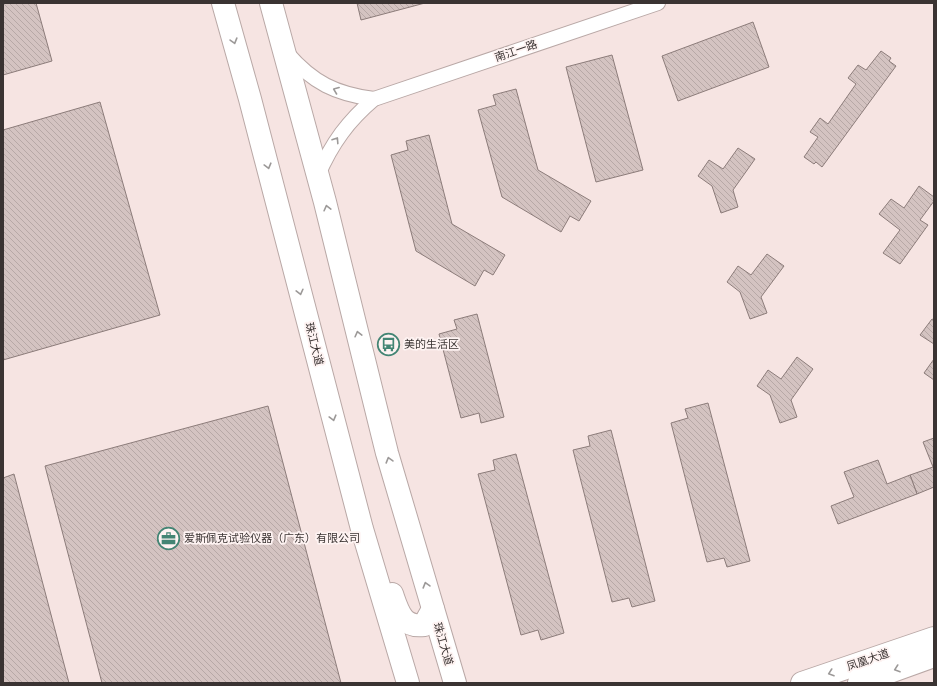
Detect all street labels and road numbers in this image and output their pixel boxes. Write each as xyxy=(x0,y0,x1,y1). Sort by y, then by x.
street label: 南江一路 xyxy=(493,37,539,65)
street label: 珠江大道 xyxy=(301,321,327,367)
street label: 珠江大道 xyxy=(430,621,456,667)
street label: 凤凰大道 xyxy=(845,646,891,674)

